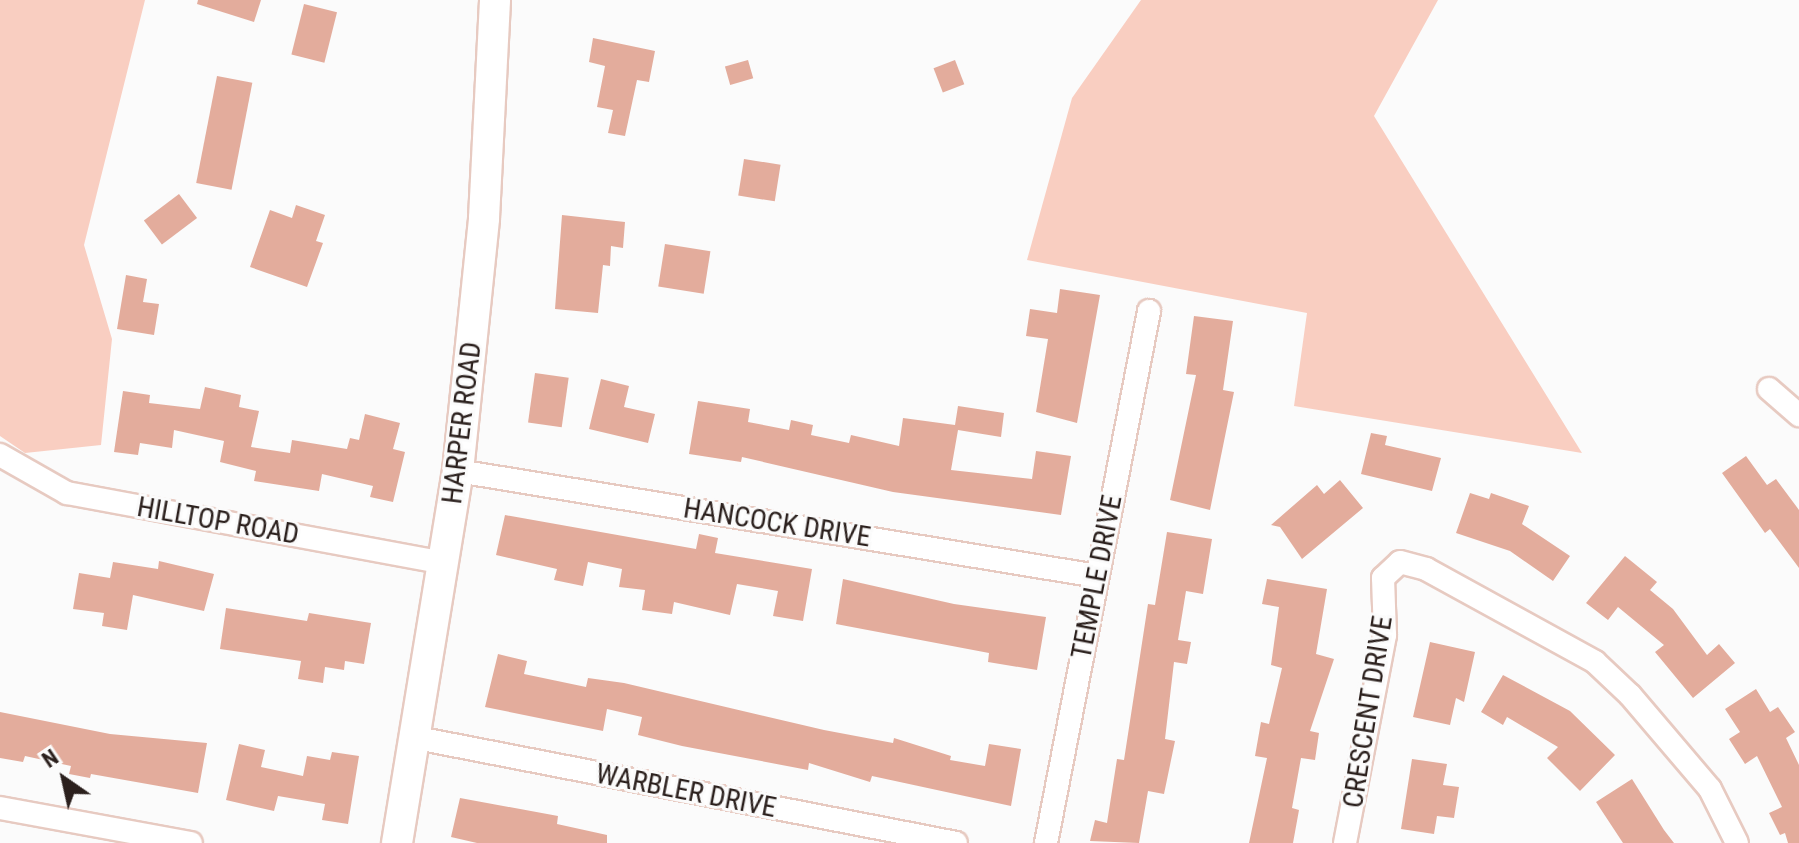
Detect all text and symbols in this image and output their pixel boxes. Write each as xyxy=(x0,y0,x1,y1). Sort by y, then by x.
street label: HARPER ROAD xyxy=(435,340,489,506)
street label: HILLTOP ROAD xyxy=(134,490,302,552)
street label: HANCOCK DRIVE xyxy=(681,492,873,554)
street label: TEMPLE DRIVE xyxy=(1065,492,1129,662)
street label: CRESCENT DRIVE xyxy=(1336,613,1400,811)
north arrow xyxy=(24,739,104,819)
text: N xyxy=(38,745,63,773)
street label: WARBLER DRIVE xyxy=(593,757,779,825)

